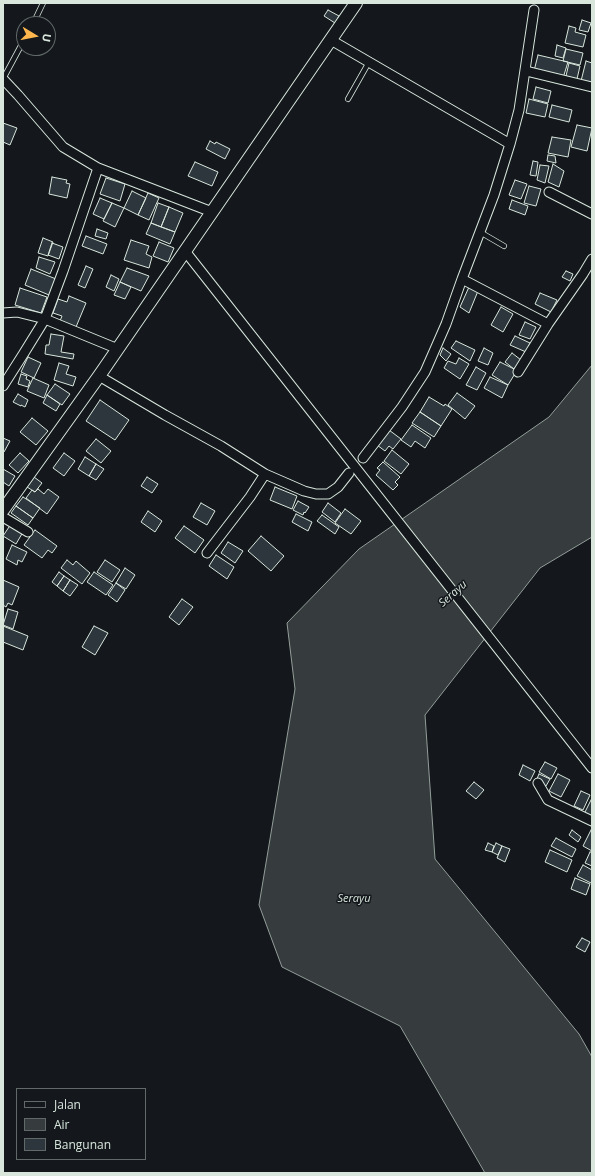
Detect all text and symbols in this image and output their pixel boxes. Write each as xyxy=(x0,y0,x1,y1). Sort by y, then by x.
north arrow xyxy=(16,16,56,56)
text: U xyxy=(39,33,55,43)
water label: Serayu xyxy=(436,578,470,610)
water label: Serayu xyxy=(338,892,370,906)
legend xyxy=(16,1088,146,1160)
text: Jalan xyxy=(54,1096,81,1113)
text: Air xyxy=(54,1116,70,1133)
text: Bangunan xyxy=(54,1136,111,1153)

